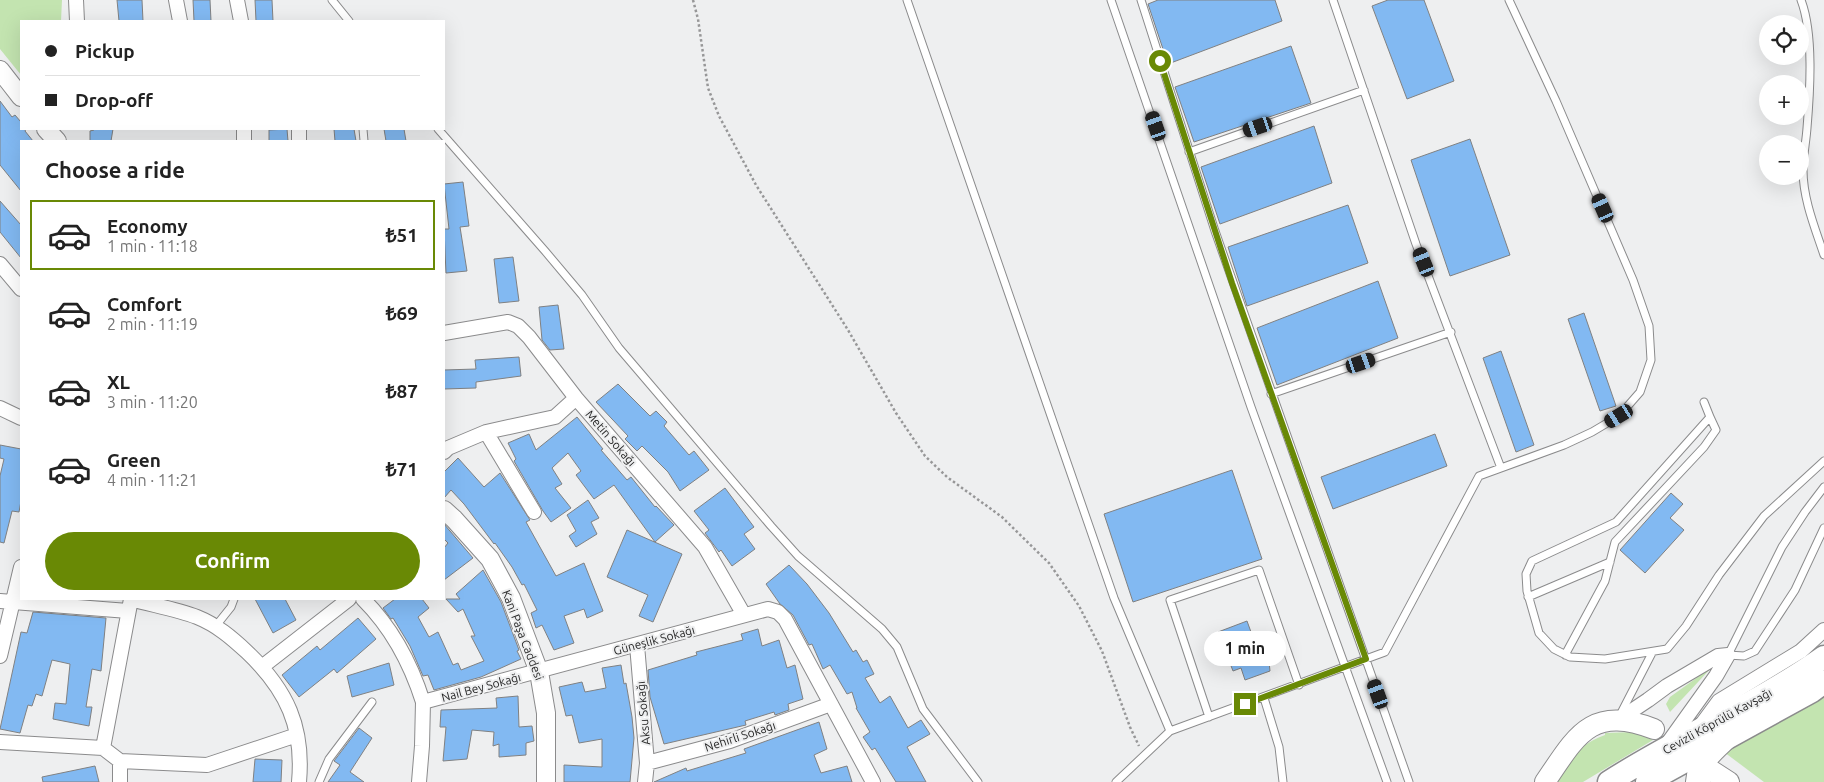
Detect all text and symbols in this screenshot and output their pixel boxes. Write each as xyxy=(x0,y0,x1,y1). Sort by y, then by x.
map controls xyxy=(1759,15,1809,185)
button: locate xyxy=(1759,15,1809,65)
text: Pickup xyxy=(75,40,135,62)
route start xyxy=(1149,50,1171,72)
button: + xyxy=(1759,75,1809,125)
text: Drop-off xyxy=(75,89,153,111)
car xyxy=(1144,109,1167,143)
car xyxy=(1241,115,1274,139)
button: − xyxy=(1759,135,1809,185)
text: Choose a ride xyxy=(45,157,185,182)
car xyxy=(1590,191,1615,225)
icon: car xyxy=(47,213,92,258)
text: Economy xyxy=(107,215,188,237)
text: ₺51 xyxy=(386,224,418,246)
text: 1 min · 11:18 xyxy=(107,237,198,255)
car xyxy=(1411,245,1436,279)
icon: car xyxy=(47,291,92,336)
text: Comfort xyxy=(107,293,182,315)
text: ₺69 xyxy=(386,302,418,324)
text: 2 min · 11:19 xyxy=(107,315,198,333)
car xyxy=(1344,351,1377,375)
icon: car xyxy=(47,369,92,414)
text: XL xyxy=(107,371,130,393)
text: ₺87 xyxy=(386,380,418,402)
text: 3 min · 11:20 xyxy=(107,393,198,411)
car xyxy=(1602,402,1635,430)
street label: Metin Sokağı xyxy=(583,407,639,469)
icon: car xyxy=(47,447,92,492)
text: Green xyxy=(107,449,161,471)
text: ₺71 xyxy=(386,458,418,480)
text: 4 min · 11:21 xyxy=(107,471,198,489)
button: Confirm xyxy=(45,532,420,590)
street label: Kani Paşa Caddesi xyxy=(500,588,546,682)
street label: Güneşlik Sokağı xyxy=(612,623,696,657)
callout: 1 min xyxy=(1204,632,1286,666)
text: 1 min xyxy=(1225,639,1265,657)
street label: Nail Bey Sokağı xyxy=(440,670,522,704)
car xyxy=(1365,677,1390,711)
street label: Aksu Sokağı xyxy=(634,681,652,745)
street label: Cevizli Köprülü Kavşağı xyxy=(1660,686,1774,756)
route end xyxy=(1234,693,1256,715)
street label: Nehirli Sokağı xyxy=(703,718,777,754)

